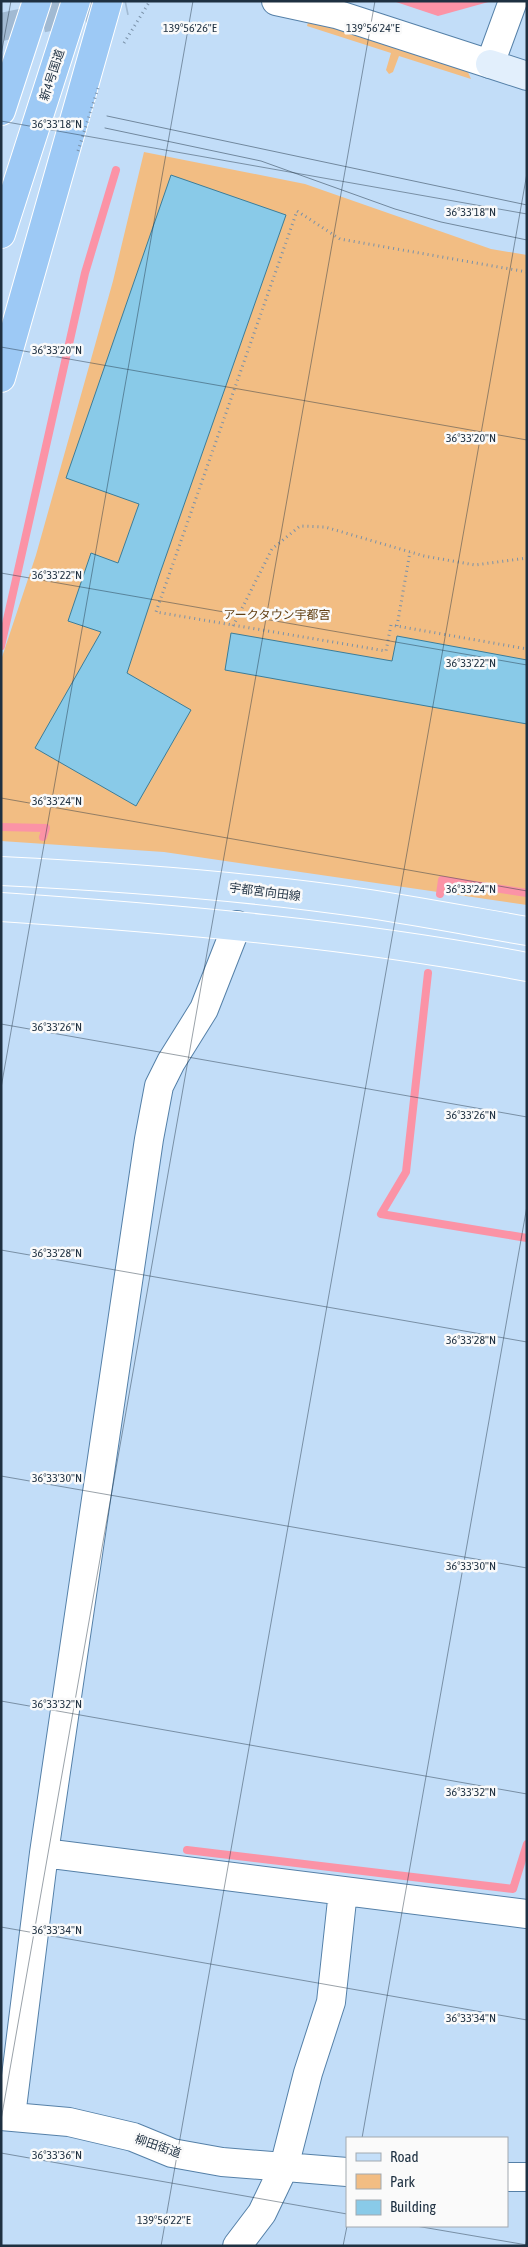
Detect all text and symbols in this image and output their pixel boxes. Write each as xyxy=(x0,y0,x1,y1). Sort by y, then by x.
text: 139°56'26"E xyxy=(163,21,217,35)
text: 139°56'24"E xyxy=(346,21,400,35)
street label: 新4号国道 xyxy=(37,47,67,103)
text: 36°33'18"N xyxy=(32,117,82,131)
text: 36°33'18"N xyxy=(446,205,496,219)
text: 36°33'20"N xyxy=(32,343,82,357)
text: 36°33'20"N xyxy=(446,431,496,445)
text: 36°33'22"N xyxy=(32,568,82,582)
park label: アークタウン宇都宮 xyxy=(224,608,330,622)
text: 36°33'22"N xyxy=(446,656,496,670)
text: 36°33'24"N xyxy=(32,794,82,808)
street label: 宇都宮向田線 xyxy=(228,881,302,903)
text: 36°33'24"N xyxy=(446,882,496,896)
text: 36°33'26"N xyxy=(32,1020,82,1034)
text: 36°33'26"N xyxy=(446,1108,496,1122)
text: 36°33'28"N xyxy=(32,1246,82,1260)
text: 36°33'28"N xyxy=(446,1333,496,1347)
text: 36°33'30"N xyxy=(32,1471,82,1485)
text: 36°33'30"N xyxy=(446,1559,496,1573)
text: 36°33'32"N xyxy=(32,1697,82,1711)
text: 36°33'32"N xyxy=(446,1785,496,1799)
text: 36°33'34"N xyxy=(32,1923,82,1937)
text: 36°33'34"N xyxy=(446,2011,496,2025)
street label: 柳田街道 xyxy=(133,2132,183,2160)
legend xyxy=(346,2137,508,2227)
text: 36°33'36"N xyxy=(32,2148,82,2162)
text: Road xyxy=(390,2148,419,2165)
text: Park xyxy=(390,2173,415,2190)
text: Building xyxy=(390,2198,436,2215)
text: 139°56'22"E xyxy=(137,2213,191,2227)

